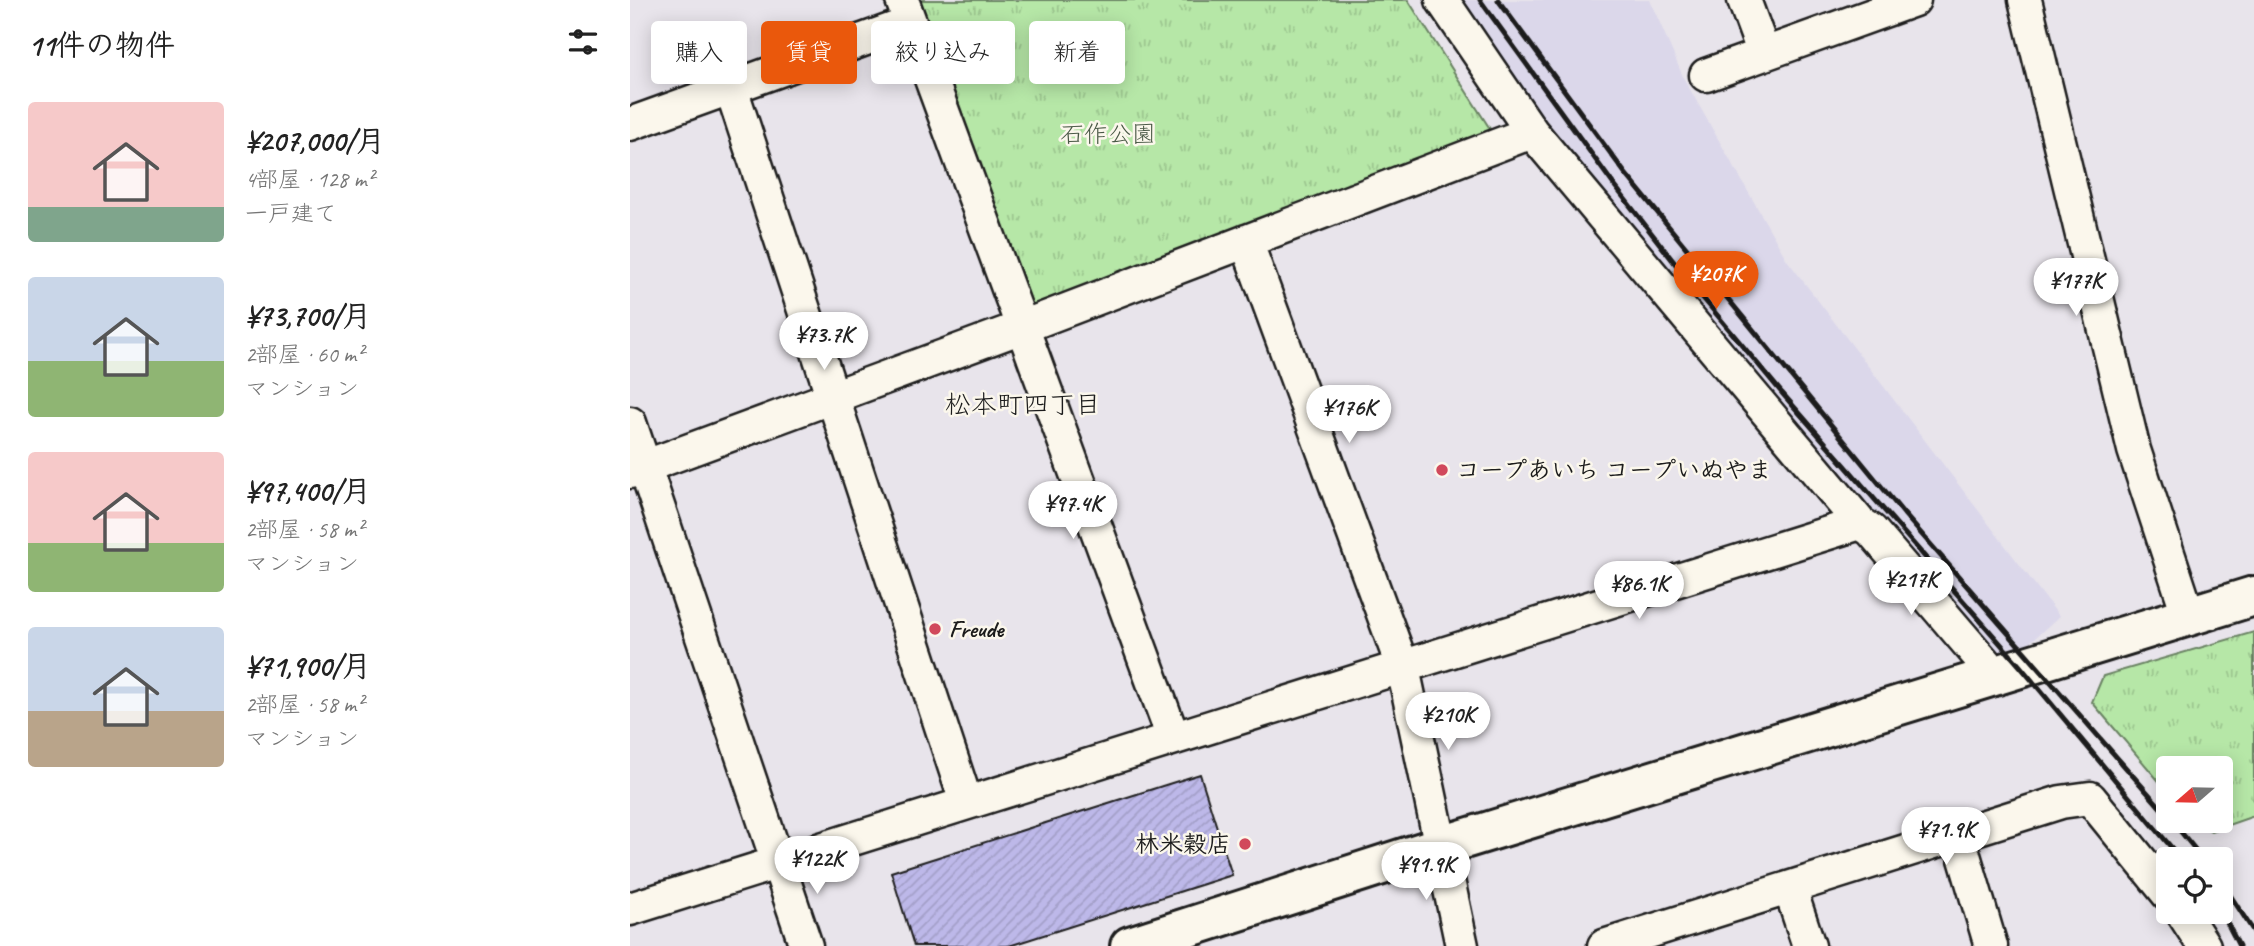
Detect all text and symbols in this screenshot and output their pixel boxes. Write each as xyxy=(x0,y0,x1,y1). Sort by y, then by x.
chip: 購入 xyxy=(651,21,747,84)
chip: 賃貸 xyxy=(761,21,857,84)
chip: 絞り込み xyxy=(871,21,1015,84)
chip: 新着 xyxy=(1029,21,1125,84)
icon: filters xyxy=(564,23,602,61)
text: 11件の物件 xyxy=(28,26,175,64)
park label: 石作公園 xyxy=(1060,119,1156,149)
text: ¥207,000/月 xyxy=(245,122,385,160)
icon: home xyxy=(84,130,168,214)
text: 4部屋 · 128 m² xyxy=(245,165,374,194)
text: 一戸建て xyxy=(245,199,337,228)
pin: ¥207K xyxy=(1667,252,1765,311)
pin: ¥177K xyxy=(2027,258,2125,318)
text: ¥207K xyxy=(1690,259,1743,288)
text: ¥177K xyxy=(2050,266,2102,295)
text: ¥73,700/月 xyxy=(245,297,372,335)
icon: home xyxy=(84,305,168,389)
pin: ¥73.7K xyxy=(767,312,881,372)
text: ¥73.7K xyxy=(795,320,853,349)
text: 2部屋 · 60 m² xyxy=(245,340,363,369)
text: マンション xyxy=(245,374,359,403)
pin: ¥176K xyxy=(1300,386,1398,445)
district label: 松本町四丁目 xyxy=(945,388,1101,421)
text: ¥176K xyxy=(1322,393,1376,422)
place label: コープあいち コープいぬやま xyxy=(1456,455,1772,485)
marker: コープあいち コープいぬやま xyxy=(1434,462,1450,478)
text: ¥97,400/月 xyxy=(245,472,371,510)
icon: home xyxy=(84,480,168,564)
pin: ¥97.4K xyxy=(1016,482,1130,541)
text: ¥97.4K xyxy=(1044,489,1102,518)
text: 2部屋 · 58 m² xyxy=(245,515,363,544)
text: マンション xyxy=(245,549,359,578)
pin: ¥217K xyxy=(1862,558,1960,617)
pin: ¥86.1K xyxy=(1582,562,1696,621)
text: ¥217K xyxy=(1885,565,1938,594)
text: ¥86.1K xyxy=(1610,569,1668,598)
place label: Freude xyxy=(949,614,1005,644)
marker: Freude xyxy=(927,621,943,637)
text: ¥71,900/月 xyxy=(245,647,371,685)
icon: home xyxy=(84,655,168,739)
text: 2部屋 · 58 m² xyxy=(245,690,363,719)
pin: ¥210K xyxy=(1399,692,1497,752)
text: ¥210K xyxy=(1421,700,1475,729)
text: マンション xyxy=(245,724,359,753)
north arrow xyxy=(2156,756,2233,833)
map controls xyxy=(2156,756,2233,924)
pin: ¥71.9K xyxy=(1889,808,2003,867)
text: ¥71.9K xyxy=(1917,815,1975,844)
place label: 林米穀店 xyxy=(1135,829,1231,859)
pin: ¥122K xyxy=(768,836,866,896)
marker: 林米穀店 xyxy=(1237,836,1253,852)
pin: ¥91.9K xyxy=(1369,842,1483,902)
text: ¥122K xyxy=(790,844,844,873)
button: locate xyxy=(2156,847,2233,924)
text: ¥91.9K xyxy=(1397,850,1455,879)

